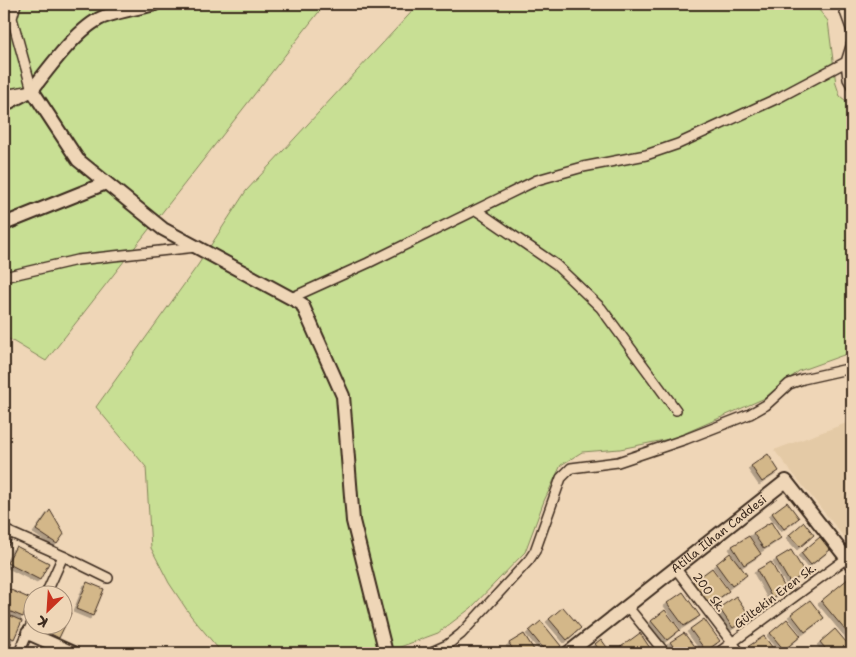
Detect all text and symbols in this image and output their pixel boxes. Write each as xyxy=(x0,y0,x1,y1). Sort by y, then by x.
street label: Atilla İlhan Caddesi xyxy=(668,491,770,577)
street label: Gültekin Eren Sk. xyxy=(731,560,819,632)
street label: 200 Sk. xyxy=(689,569,729,615)
north arrow xyxy=(22,584,72,634)
text: K xyxy=(34,611,51,632)

